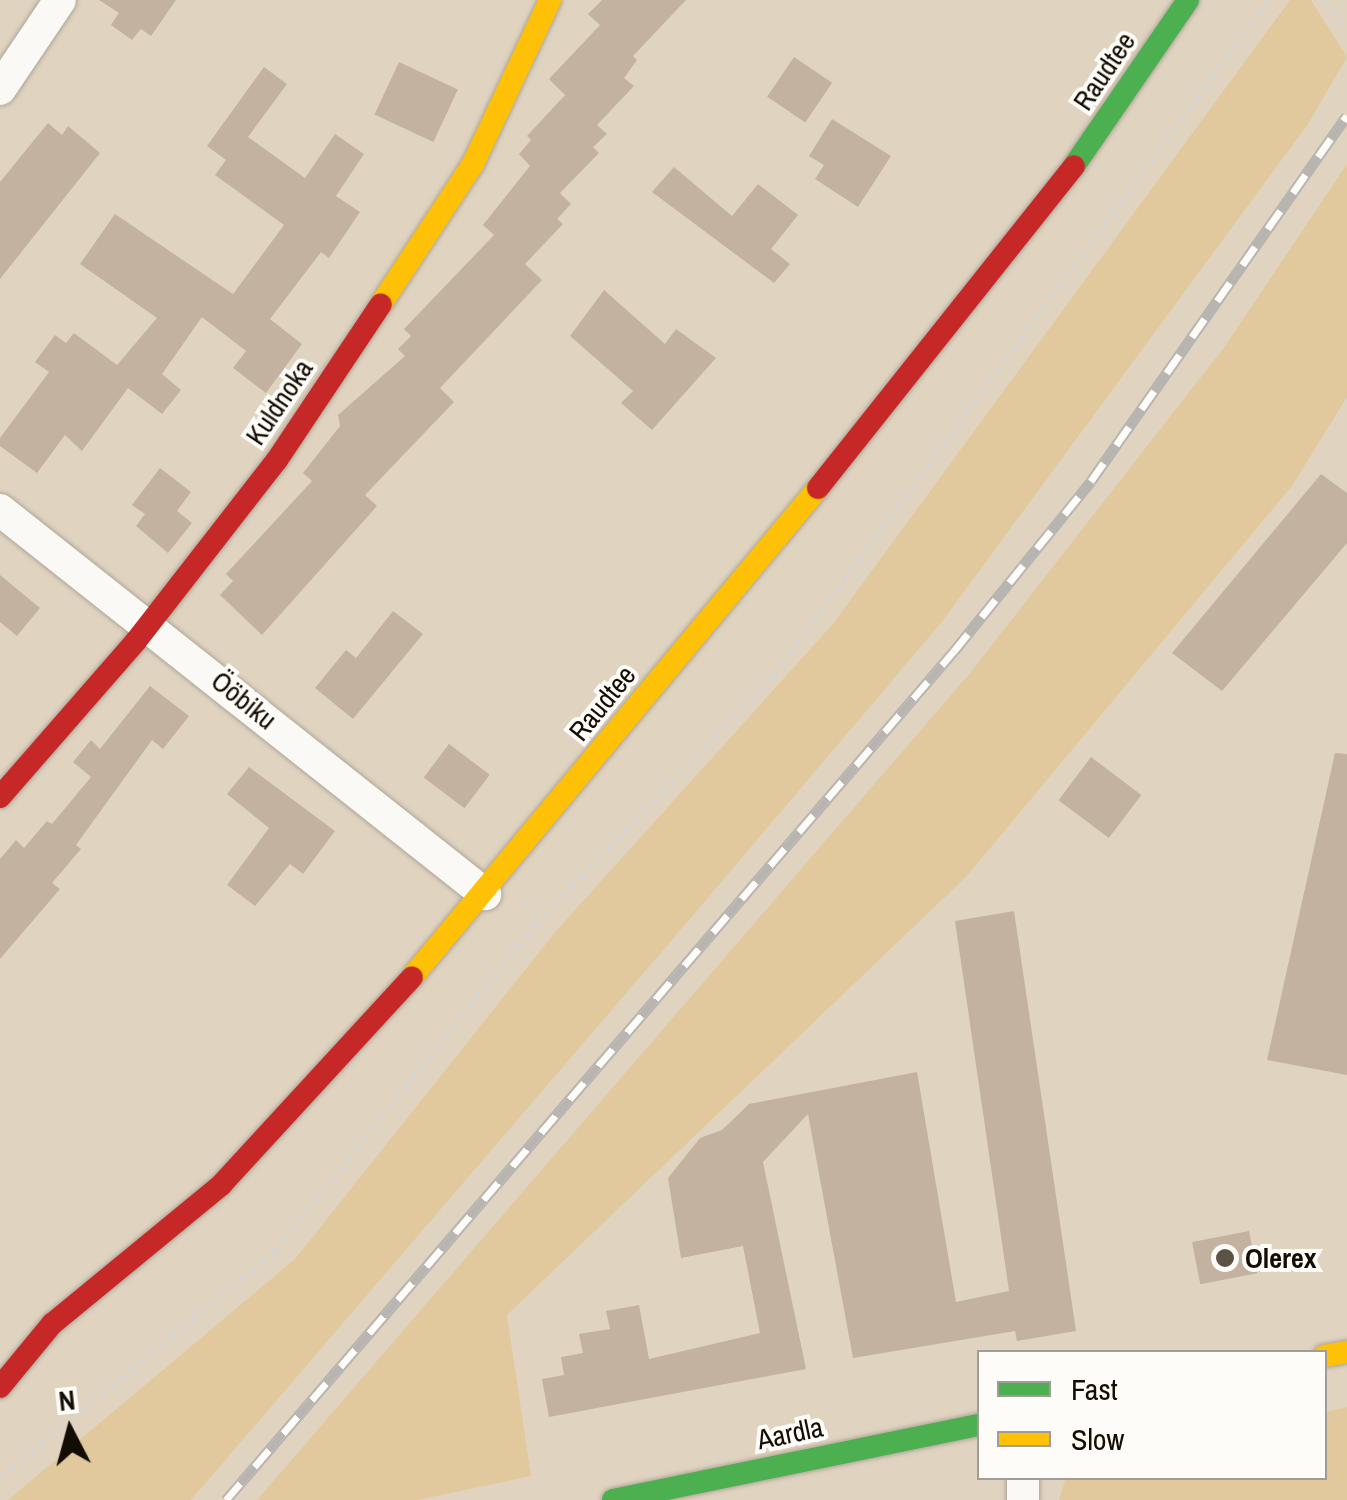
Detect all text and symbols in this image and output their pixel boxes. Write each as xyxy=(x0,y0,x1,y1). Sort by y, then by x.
street label: Raudtee xyxy=(1066,26,1142,116)
street label: Kuldnoka xyxy=(238,353,320,451)
street label: Raudtee xyxy=(562,659,642,747)
street label: Ööbiku xyxy=(205,664,283,736)
place label: Olerex xyxy=(1245,1241,1316,1275)
marker: Olerex xyxy=(1214,1247,1236,1269)
legend xyxy=(977,1350,1327,1480)
text: Fast xyxy=(1071,1369,1118,1409)
north arrow xyxy=(20,1380,120,1480)
text: N xyxy=(57,1380,77,1420)
street label: Aardla xyxy=(754,1410,826,1456)
text: Slow xyxy=(1071,1419,1124,1459)

